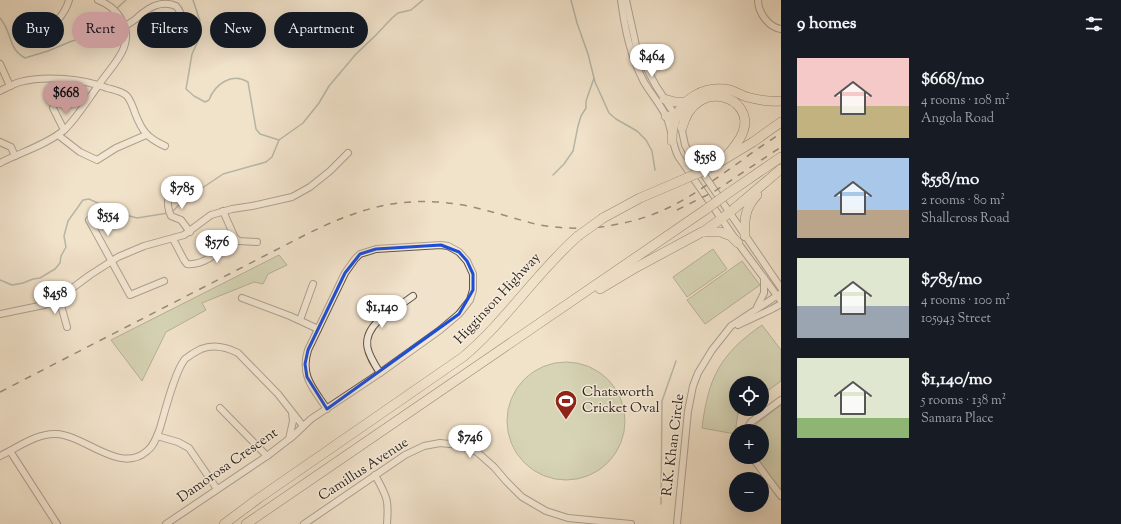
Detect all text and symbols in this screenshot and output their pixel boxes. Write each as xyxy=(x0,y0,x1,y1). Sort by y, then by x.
chip: Buy xyxy=(12,12,64,48)
chip: Rent xyxy=(72,12,129,48)
chip: Filters xyxy=(137,12,202,48)
chip: New xyxy=(210,12,266,48)
chip: Apartment xyxy=(274,12,368,48)
text: 9 homes xyxy=(797,12,856,36)
icon: filters xyxy=(1083,13,1105,35)
pin: $464 xyxy=(628,44,676,78)
text: $464 xyxy=(639,48,665,66)
text: $668/mo xyxy=(921,68,984,92)
icon: home xyxy=(829,74,877,122)
pin: $668 xyxy=(42,81,90,115)
text: $668 xyxy=(53,85,79,103)
text: 4 rooms · 108 m² xyxy=(921,92,1010,110)
text: Angola Road xyxy=(921,110,994,128)
pin: $558 xyxy=(681,145,729,179)
text: $558 xyxy=(694,149,716,167)
text: $558/mo xyxy=(921,168,979,192)
icon: home xyxy=(829,174,877,222)
pin: $785 xyxy=(158,176,206,210)
text: $785 xyxy=(170,180,194,198)
text: 2 rooms · 80 m² xyxy=(921,192,1005,210)
pin: $554 xyxy=(84,203,132,237)
text: $554 xyxy=(97,207,119,225)
text: Shallcross Road xyxy=(921,210,1010,228)
pin: $576 xyxy=(193,230,241,264)
text: $576 xyxy=(205,234,229,252)
street label: Higginson Highway xyxy=(450,249,546,349)
text: $785/mo xyxy=(921,268,982,292)
icon: home xyxy=(829,274,877,322)
pin: $458 xyxy=(31,281,79,315)
text: $458 xyxy=(43,285,67,303)
text: 4 rooms · 100 m² xyxy=(921,292,1010,310)
pin: $1,140 xyxy=(349,295,415,329)
text: $1,140 xyxy=(366,299,398,317)
text: 105943 Street xyxy=(921,310,991,328)
text: $1,140/mo xyxy=(921,368,992,392)
icon: home xyxy=(829,374,877,422)
map controls xyxy=(729,376,769,512)
button: locate xyxy=(729,376,769,416)
place label: Chatsworth Cricket Oval xyxy=(582,383,660,419)
sports icon: Chatsworth Cricket Oval xyxy=(553,388,579,421)
text: 5 rooms · 138 m² xyxy=(921,392,1006,410)
street label: R.K. Khan Circle xyxy=(658,393,690,497)
text: Samara Place xyxy=(921,410,994,428)
street label: Damorosa Crescent xyxy=(174,424,282,508)
button: + xyxy=(729,424,769,464)
pin: $746 xyxy=(446,425,494,459)
text: $746 xyxy=(457,429,483,447)
street label: Camillus Avenue xyxy=(315,433,413,507)
button: − xyxy=(729,472,769,512)

